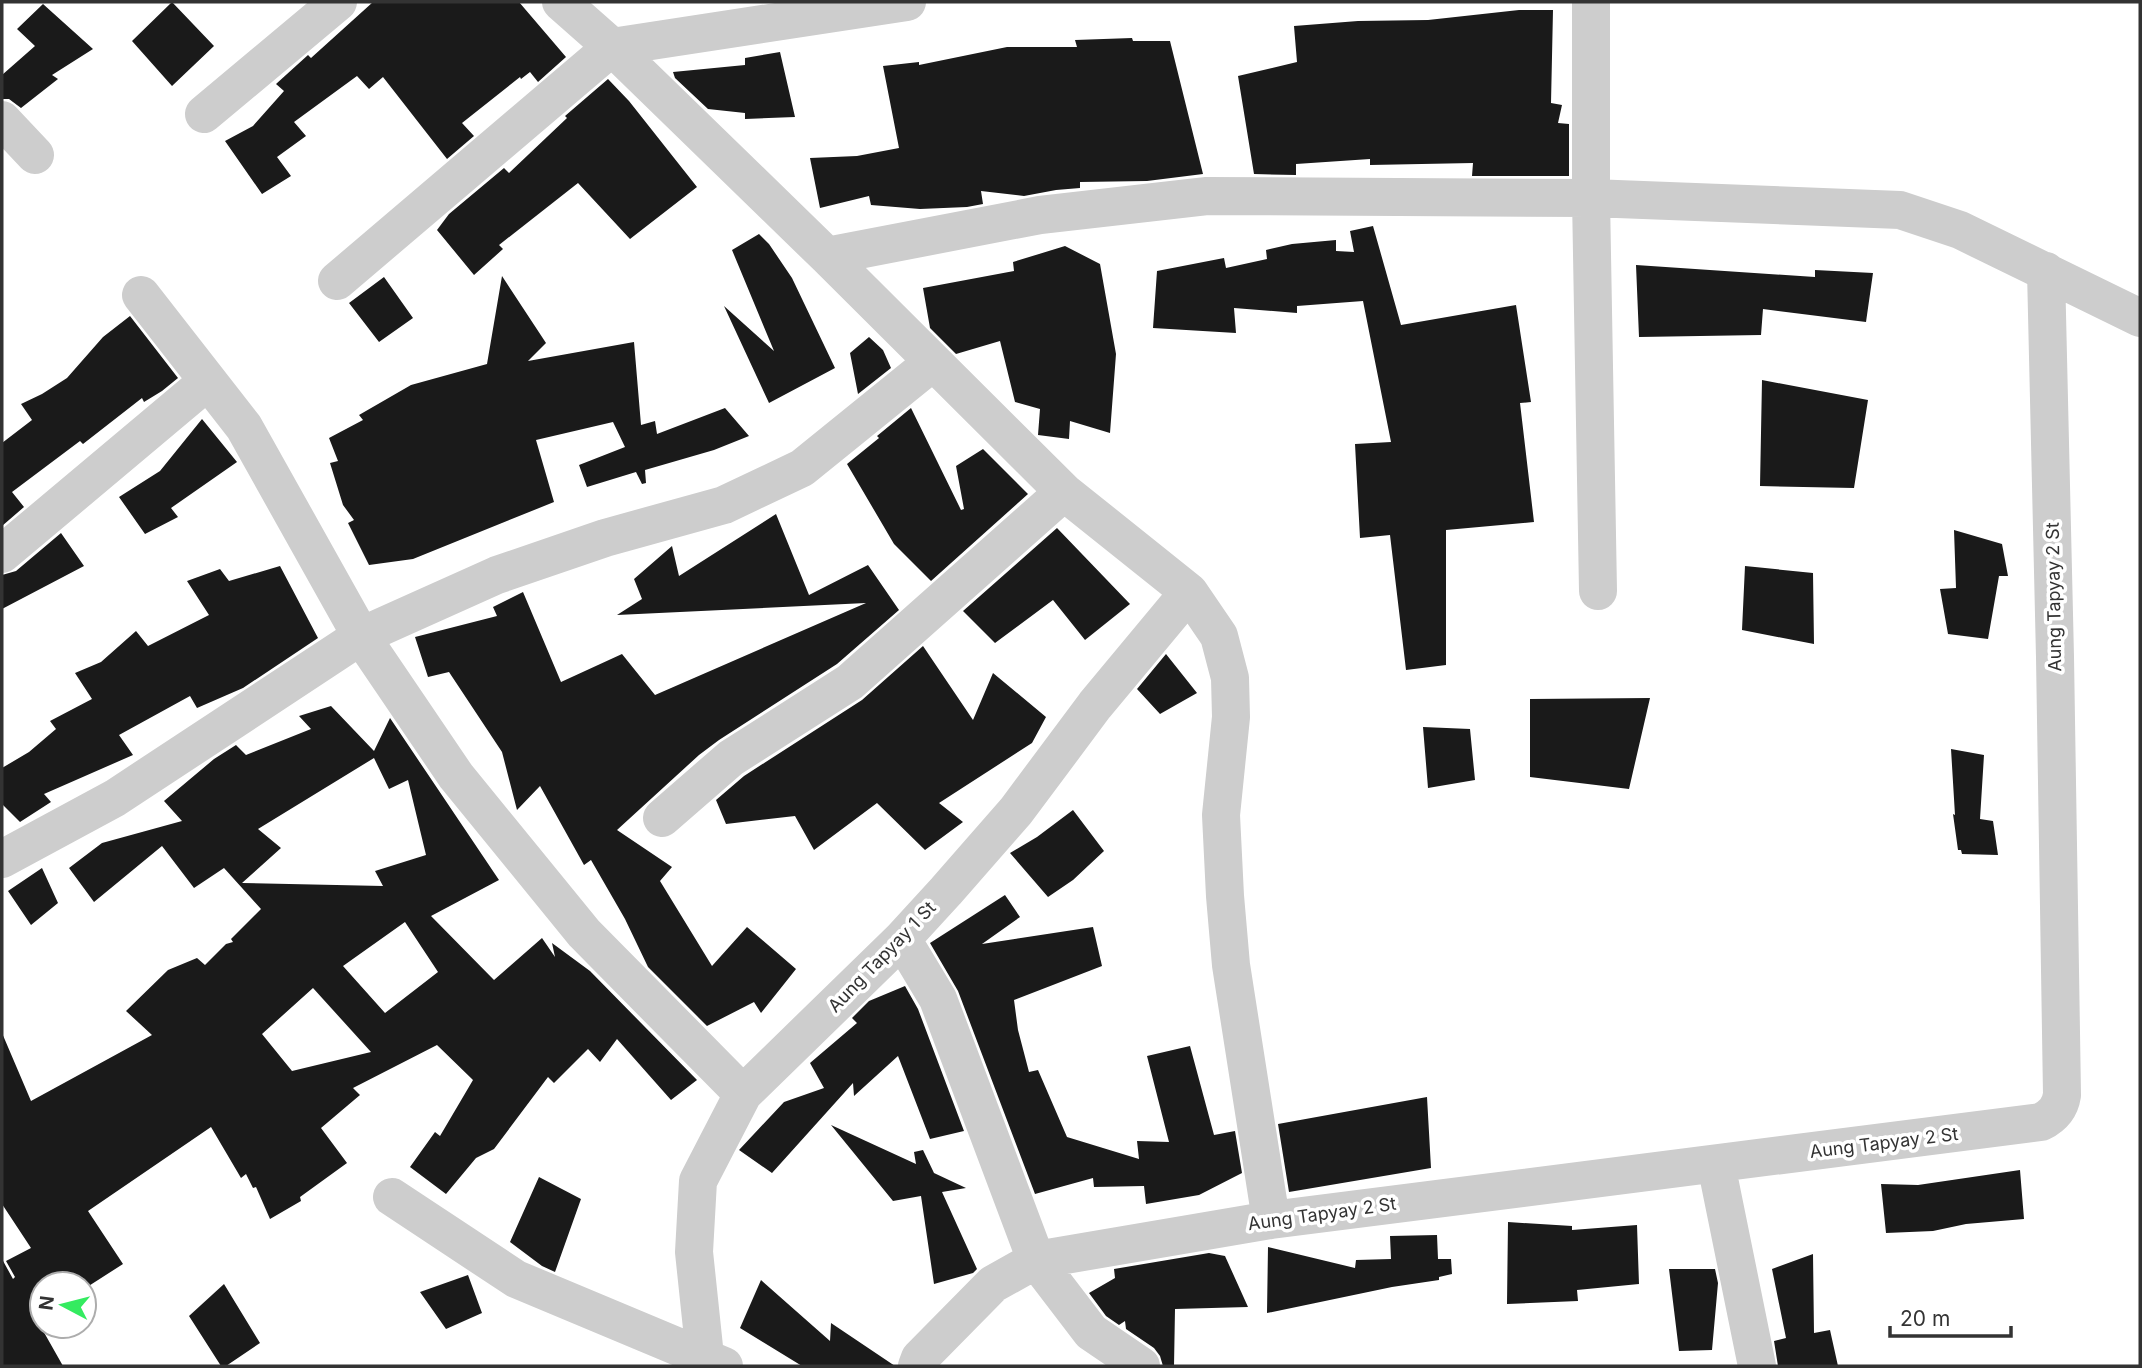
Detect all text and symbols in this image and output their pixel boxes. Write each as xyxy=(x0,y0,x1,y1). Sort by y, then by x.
street label: Aung Tapyay 2 St xyxy=(2042,522,2065,672)
street label: Aung Tapyay 1 St xyxy=(823,897,940,1016)
street label: Aung Tapyay 2 St xyxy=(1809,1123,1959,1162)
street label: Aung Tapyay 2 St xyxy=(1246,1193,1397,1234)
north arrow xyxy=(28,1270,98,1340)
text: N xyxy=(34,1294,59,1312)
scale bar xyxy=(1890,1294,2011,1338)
text: 20 m xyxy=(1900,1306,1950,1331)

